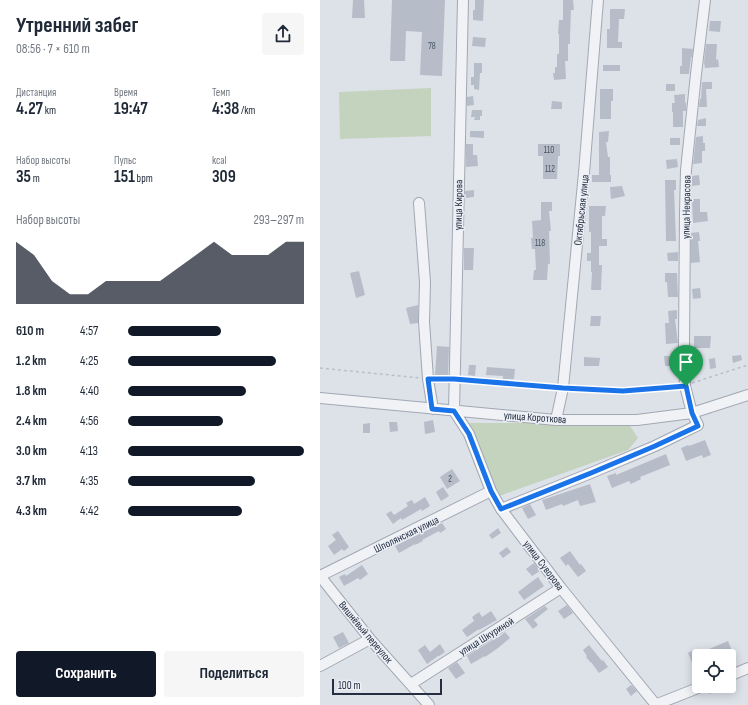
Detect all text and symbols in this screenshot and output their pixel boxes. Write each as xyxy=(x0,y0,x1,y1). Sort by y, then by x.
text: Утренний забег xyxy=(16,12,138,39)
button: share xyxy=(262,13,304,55)
text: 08:56 · 7 × 610 m xyxy=(16,41,90,57)
house number: 78 xyxy=(428,41,436,52)
text: Дистанция xyxy=(16,86,56,99)
text: Время xyxy=(114,86,138,99)
text: Темп xyxy=(212,86,230,99)
text: 4.27 xyxy=(16,99,43,119)
text: 19:47 xyxy=(114,99,148,119)
text: 4:38 xyxy=(212,99,239,119)
text: km xyxy=(43,104,56,117)
text: /km xyxy=(239,104,255,117)
house number: 110 xyxy=(544,145,554,156)
text: Набор высоты xyxy=(16,154,70,167)
text: Пульс xyxy=(114,154,136,167)
text: kcal xyxy=(212,154,227,167)
house number: 112 xyxy=(545,164,555,175)
text: 35 xyxy=(16,167,31,187)
text: 151 xyxy=(114,167,135,187)
text: 309 xyxy=(212,167,236,187)
text: m xyxy=(31,172,40,185)
text: bpm xyxy=(135,172,153,185)
street label: Октябрьская улица xyxy=(571,174,592,246)
street label: улица Некрасова xyxy=(679,175,694,239)
street label: улица Кирова xyxy=(452,180,465,230)
text: Набор высоты xyxy=(16,212,80,228)
text: 293–297 m xyxy=(253,212,304,228)
house number: 118 xyxy=(535,238,545,249)
text: 610 m xyxy=(16,323,44,339)
text: 4:57 xyxy=(80,323,98,339)
pin xyxy=(669,345,703,386)
icon: arrive xyxy=(675,351,697,373)
text: 1.2 km xyxy=(16,353,46,369)
text: 4:25 xyxy=(80,353,98,369)
text: 1.8 km xyxy=(16,383,47,399)
text: 4:40 xyxy=(80,383,99,399)
street label: улица Короткова xyxy=(503,409,567,426)
text: 2.4 km xyxy=(16,413,47,429)
text: 4:56 xyxy=(80,413,99,429)
text: 3.0 km xyxy=(16,443,47,459)
text: 4:13 xyxy=(80,443,98,459)
text: 3.7 km xyxy=(16,473,46,489)
text: 4:35 xyxy=(80,473,99,489)
house number: 2 xyxy=(448,474,452,485)
text: 4.3 km xyxy=(16,503,47,519)
text: 4:42 xyxy=(80,503,99,519)
street label: Шполянская улица xyxy=(372,513,441,556)
street label: улица Суворова xyxy=(521,538,567,593)
street label: Вишнёвый переулок xyxy=(336,599,396,667)
street label: улица Шкуриной xyxy=(456,614,516,658)
map controls xyxy=(692,649,736,693)
button: locate xyxy=(692,649,736,693)
button: Сохранить xyxy=(16,651,156,697)
button: Поделиться xyxy=(164,651,304,697)
scale bar xyxy=(332,677,442,696)
text: 100 m xyxy=(338,679,360,692)

